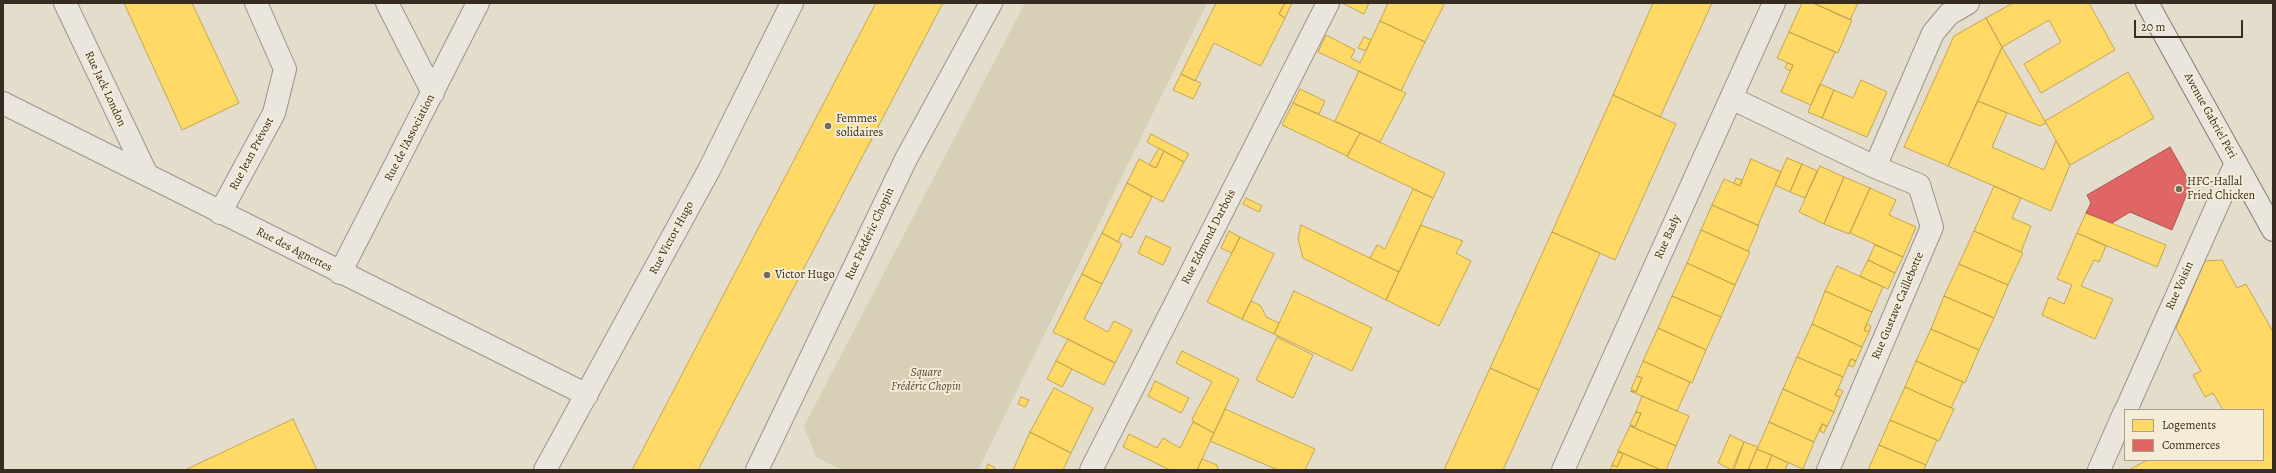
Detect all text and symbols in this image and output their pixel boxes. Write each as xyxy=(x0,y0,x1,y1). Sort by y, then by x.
scale bar xyxy=(2136,12,2245,38)
text: 20 m xyxy=(2141,19,2165,35)
street label: Rue Jack London xyxy=(81,49,129,129)
street label: Avenue Gabriel Péri xyxy=(2180,71,2240,161)
street label: Rue de l'Association xyxy=(382,92,438,184)
place label: Femmes solidaires xyxy=(836,112,883,140)
street label: Rue Jean Prévost xyxy=(227,115,277,193)
marker: Femmes solidaires xyxy=(823,121,833,131)
place label: HFC-Hallal Fried Chicken xyxy=(2187,175,2255,203)
marker: HFC-Hallal Fried Chicken xyxy=(2174,184,2184,194)
street label: Rue Frédéric Chopin xyxy=(842,185,898,283)
street label: Rue Edmond Darbois xyxy=(1179,187,1239,287)
street label: Rue Victor Hugo xyxy=(647,199,697,277)
street label: Rue Basly xyxy=(1652,213,1684,261)
street label: Rue des Agnettes xyxy=(254,225,334,275)
street label: Rue Gustave Caillebotte xyxy=(1869,250,1927,362)
street label: Rue Voisin xyxy=(2163,259,2197,313)
place label: Victor Hugo xyxy=(775,268,835,282)
marker: Victor Hugo xyxy=(762,270,772,280)
park label: Square Frédéric Chopin xyxy=(891,366,961,394)
legend xyxy=(2124,409,2264,461)
text: Logements xyxy=(2162,417,2216,433)
text: Commerces xyxy=(2162,437,2220,453)

